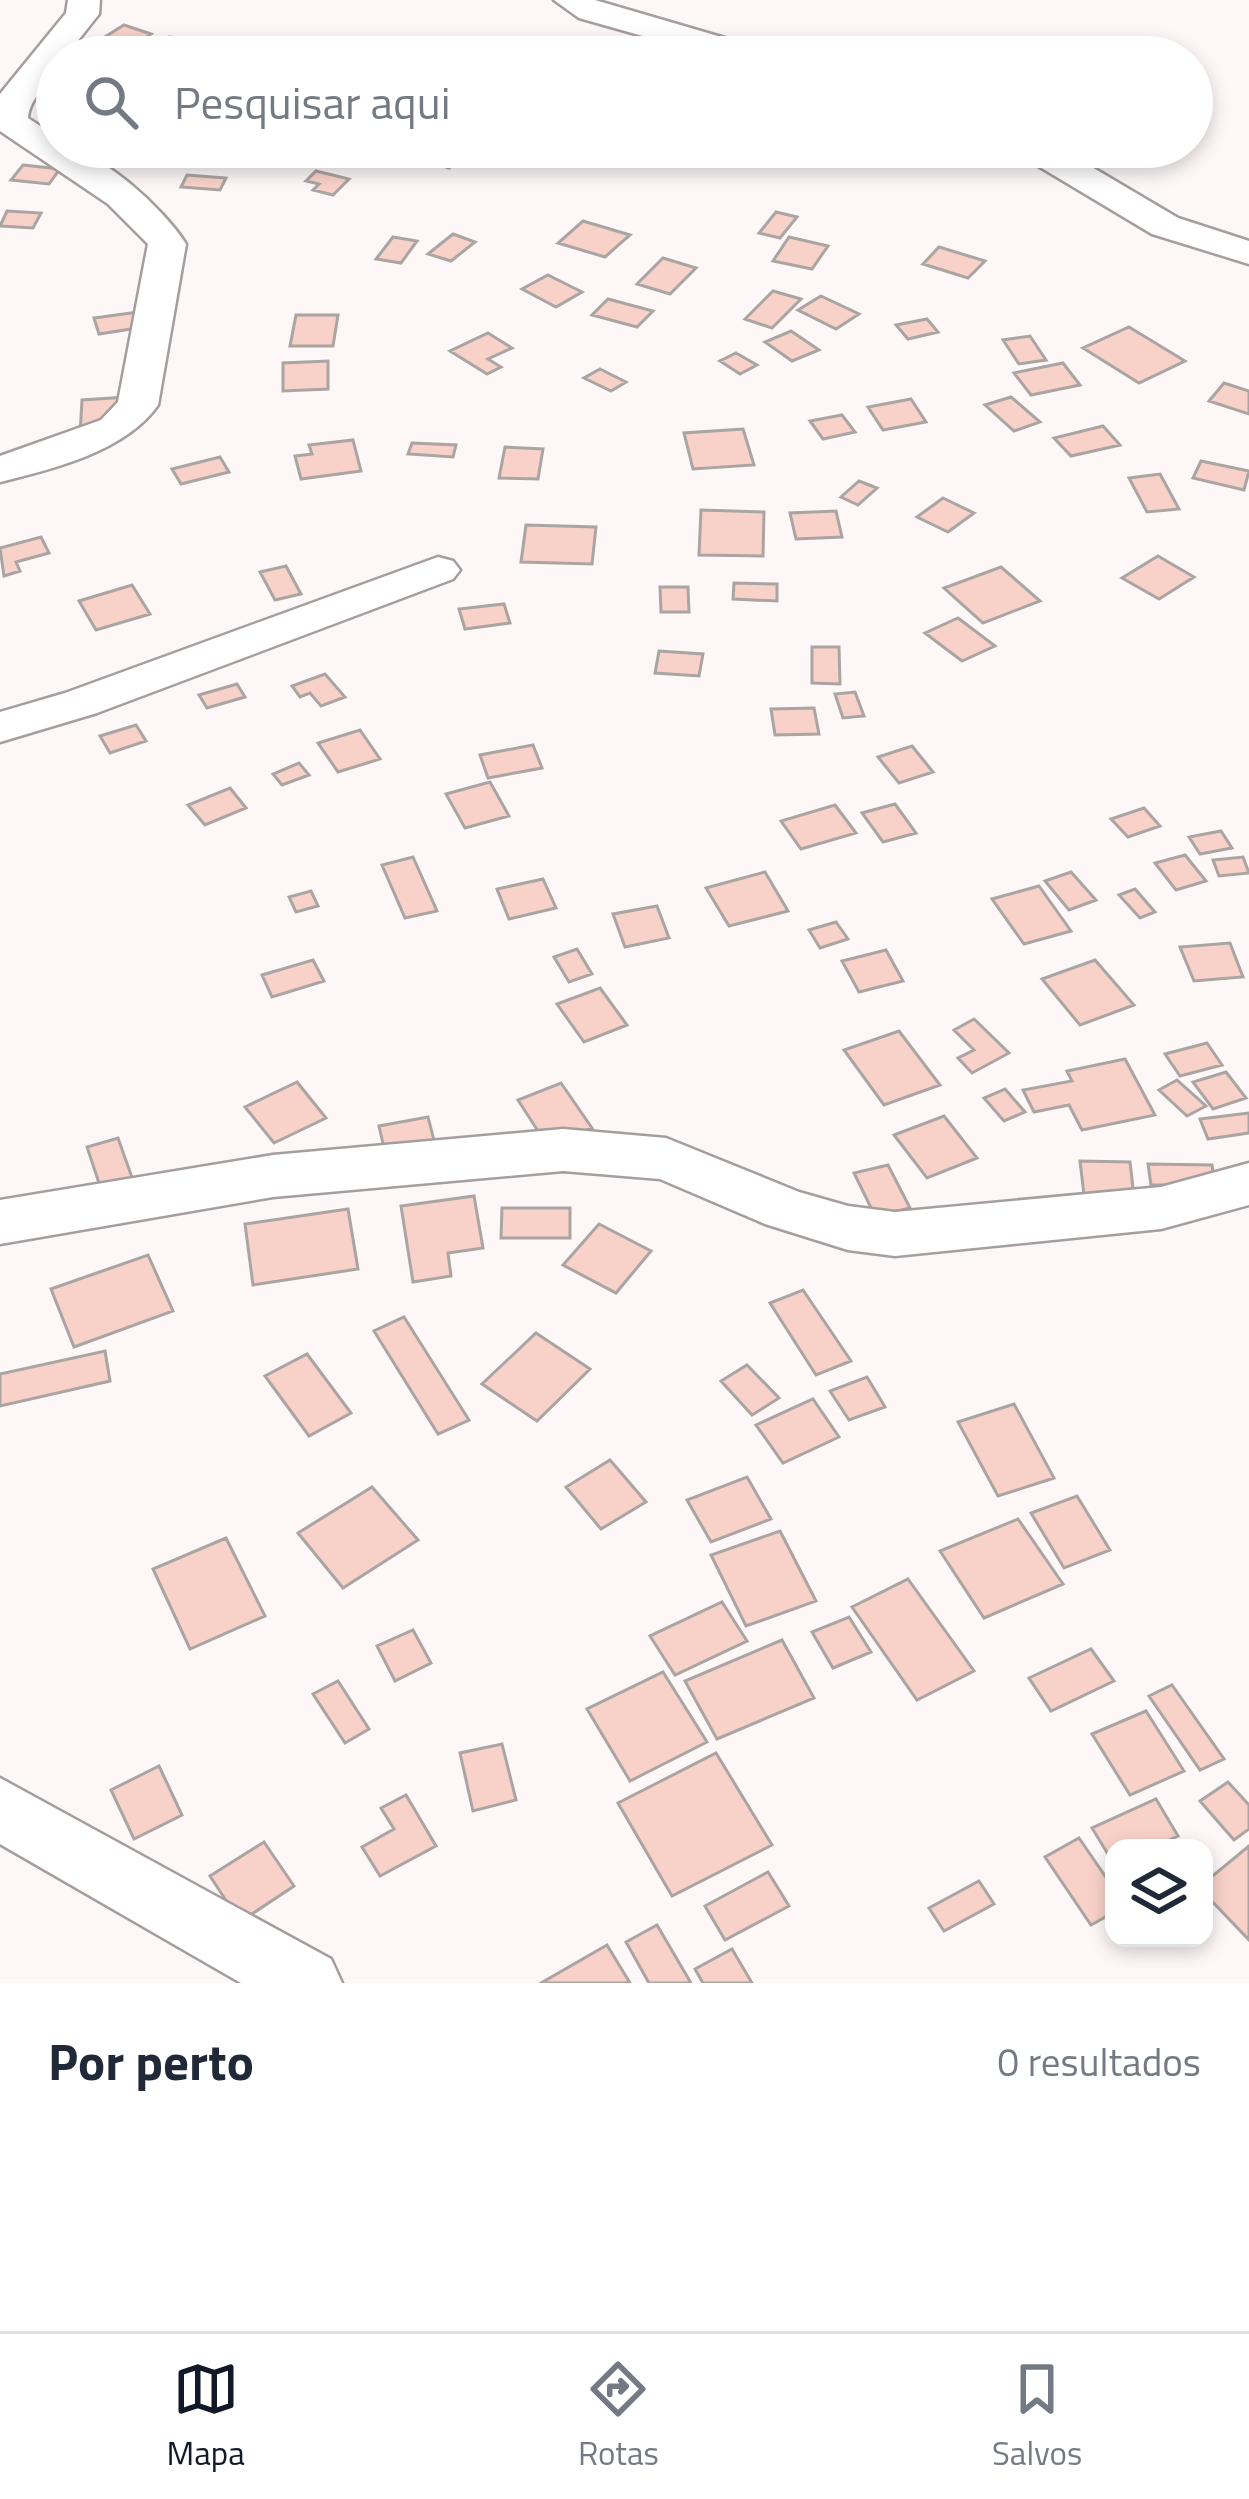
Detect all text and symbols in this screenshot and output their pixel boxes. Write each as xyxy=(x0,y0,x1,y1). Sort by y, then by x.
search box xyxy=(36,36,1213,168)
text: Pesquisar aqui xyxy=(174,68,450,136)
icon: search xyxy=(78,69,144,135)
map controls xyxy=(1105,1839,1213,1947)
button: layers xyxy=(1105,1839,1213,1947)
text: Por perto xyxy=(48,2022,254,2100)
text: 0 resultados xyxy=(997,2032,1201,2091)
tab: Mapa xyxy=(167,2356,245,2478)
tab: Rotas xyxy=(578,2356,659,2478)
tab: Salvos xyxy=(992,2356,1082,2478)

